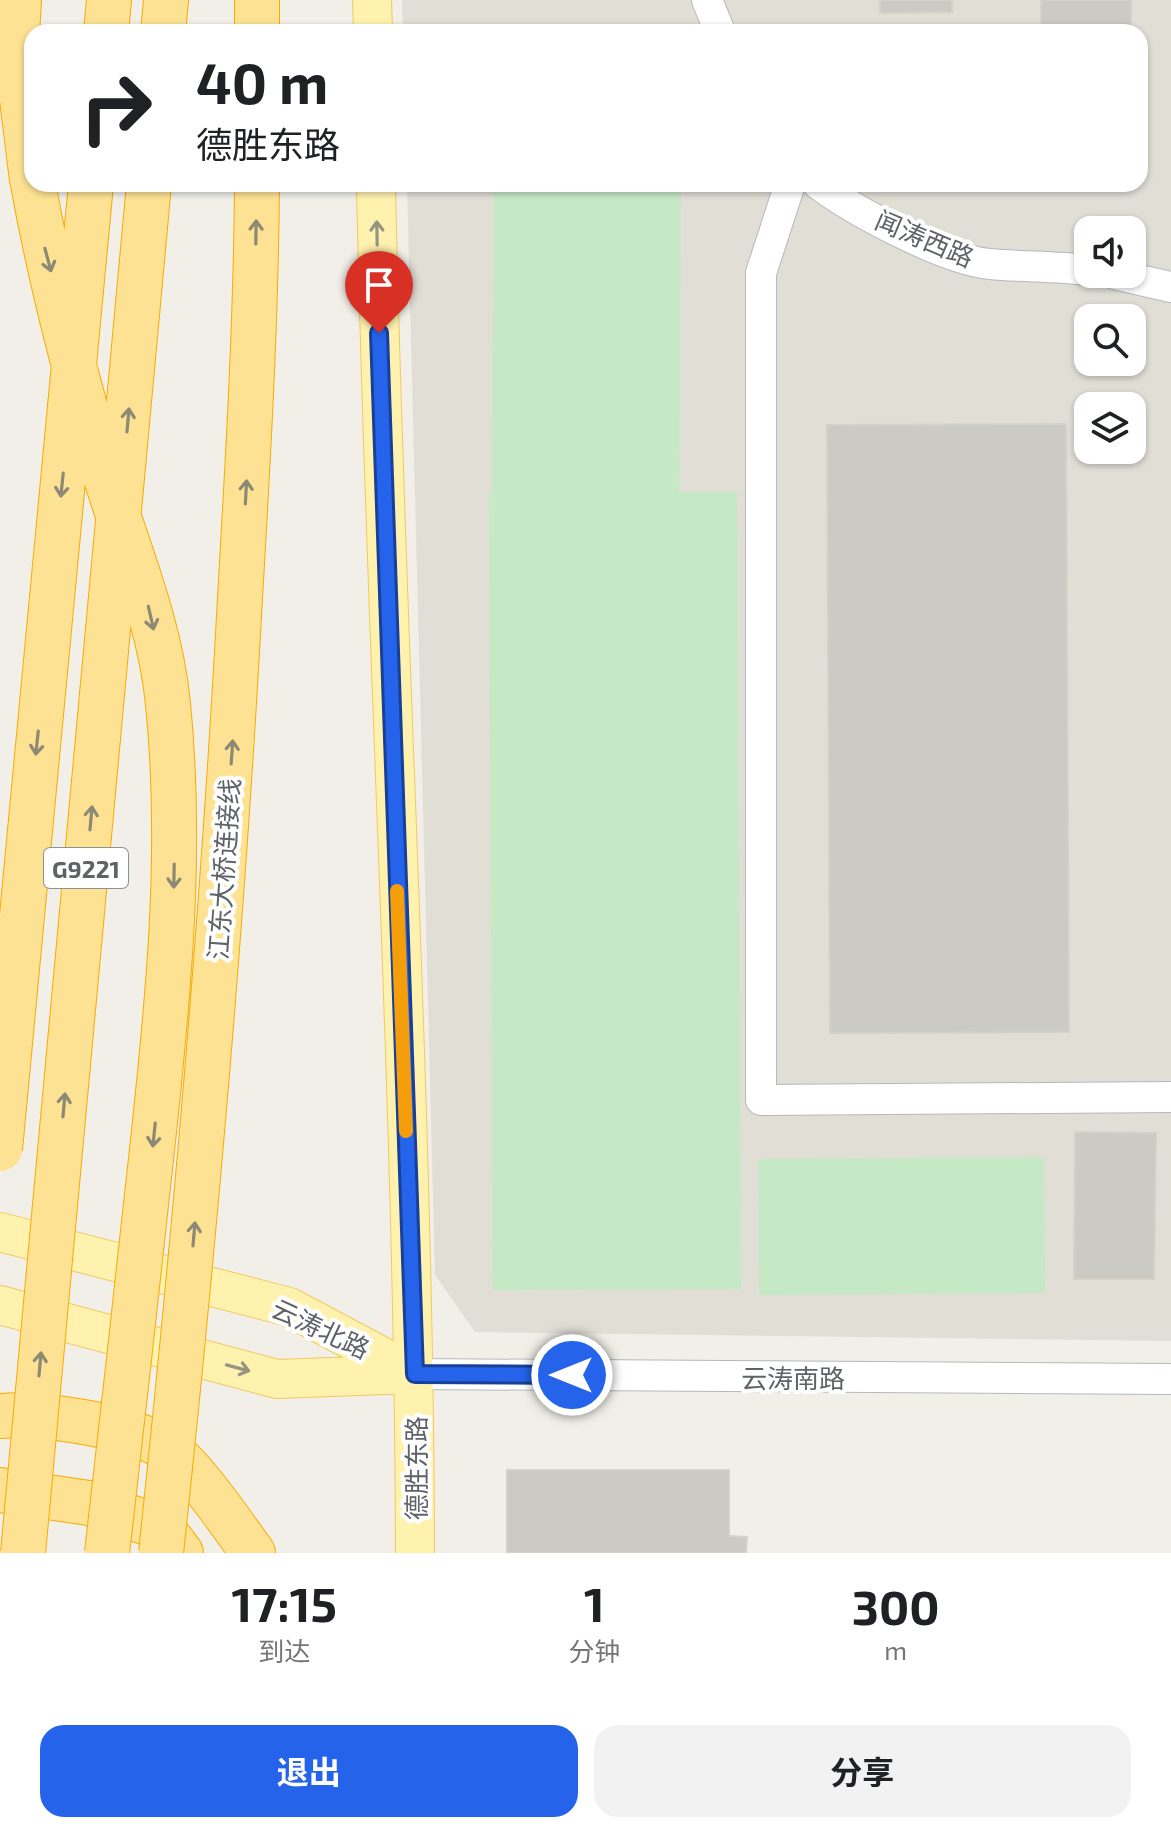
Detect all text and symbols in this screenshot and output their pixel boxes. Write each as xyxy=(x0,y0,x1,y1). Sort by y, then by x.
text: 40 m xyxy=(196,48,328,115)
icon: right xyxy=(64,56,168,160)
text: 德胜东路 xyxy=(196,122,340,165)
street label: 闻涛西路 xyxy=(871,203,979,273)
map controls xyxy=(1074,216,1146,464)
button: sound xyxy=(1074,216,1146,288)
one-way arrow xyxy=(248,219,264,246)
one-way arrow xyxy=(369,220,384,247)
one-way arrow xyxy=(42,247,57,273)
pin xyxy=(345,251,413,333)
icon: arrive xyxy=(357,263,401,307)
button: search xyxy=(1074,304,1146,376)
button: layers xyxy=(1074,392,1146,464)
one-way arrow xyxy=(120,407,135,434)
one-way arrow xyxy=(54,471,69,498)
one-way arrow xyxy=(239,479,254,506)
one-way arrow xyxy=(145,604,160,630)
one-way arrow xyxy=(30,729,45,756)
one-way arrow xyxy=(225,739,240,766)
street label: 江东大桥连接线 xyxy=(201,777,245,961)
one-way arrow xyxy=(83,805,98,832)
road number: G9221 xyxy=(44,848,128,888)
one-way arrow xyxy=(166,862,182,889)
one-way arrow xyxy=(57,1092,72,1119)
one-way arrow xyxy=(146,1121,161,1148)
one-way arrow xyxy=(186,1221,201,1248)
street label: 云涛北路 xyxy=(267,1292,375,1364)
position arrow xyxy=(530,1333,614,1417)
one-way arrow xyxy=(33,1351,48,1378)
one-way arrow xyxy=(224,1362,250,1377)
street label: 云涛南路 xyxy=(741,1362,845,1393)
street label: 德胜东路 xyxy=(400,1416,431,1520)
text: 17:15 xyxy=(231,1574,337,1632)
text: 1 xyxy=(584,1574,605,1632)
text: 300 xyxy=(852,1577,940,1635)
text: m xyxy=(884,1634,907,1665)
text: 到达 xyxy=(258,1635,310,1666)
text: 分钟 xyxy=(568,1635,620,1666)
button: 退出 xyxy=(40,1725,578,1817)
button: 分享 xyxy=(594,1725,1131,1817)

